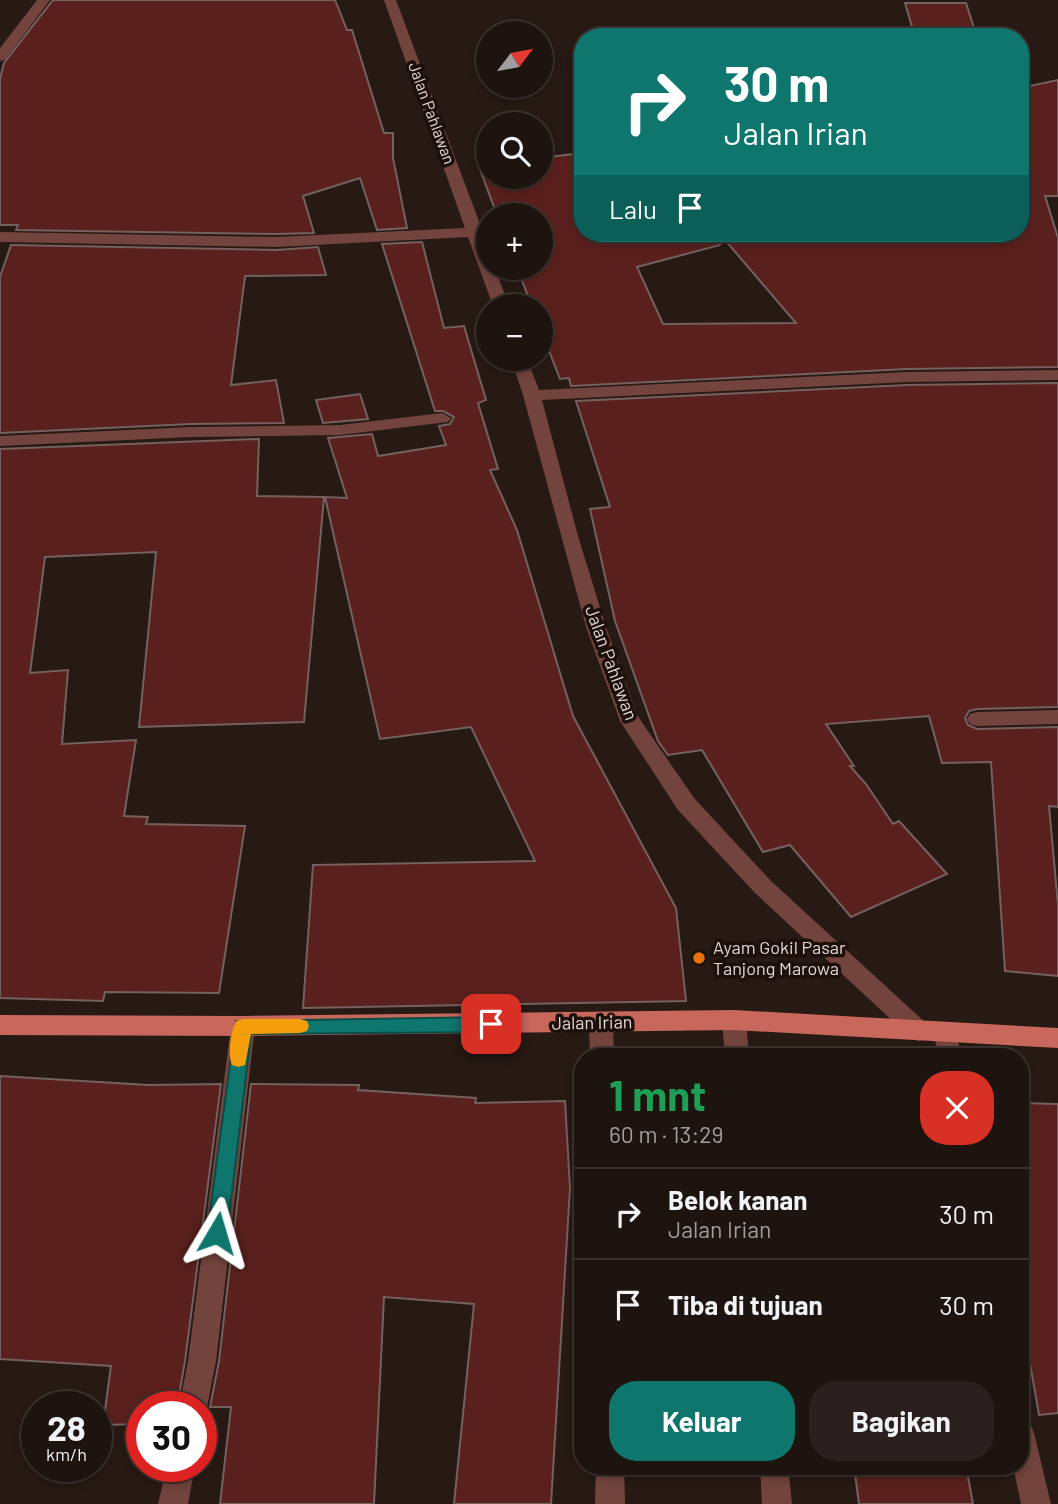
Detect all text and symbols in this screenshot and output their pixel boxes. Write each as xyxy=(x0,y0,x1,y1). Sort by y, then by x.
north arrow xyxy=(476,21,553,98)
map controls xyxy=(476,21,553,371)
text: 30 m xyxy=(724,53,829,112)
icon: right xyxy=(609,56,700,147)
street label: Jalan Pahlawan xyxy=(405,59,460,166)
button: search xyxy=(476,112,553,189)
text: Jalan Irian xyxy=(724,113,868,151)
icon: arrive xyxy=(671,189,709,227)
text: Lalu xyxy=(609,193,657,224)
button: + xyxy=(476,203,553,280)
button: − xyxy=(476,294,553,371)
street label: Jalan Pahlawan xyxy=(581,602,643,723)
place label: Ayam Gokil Pasar Tanjong Marowa xyxy=(713,936,846,979)
marker: Ayam Gokil Pasar Tanjong Marowa xyxy=(691,950,707,966)
pin xyxy=(461,994,521,1054)
icon: arrive xyxy=(472,1005,510,1043)
street label: Jalan Irian xyxy=(551,1010,633,1034)
text: 1 mnt xyxy=(609,1069,706,1119)
button: close xyxy=(920,1071,994,1145)
text: 60 m · 13:29 xyxy=(609,1120,724,1148)
text: Belok kanan xyxy=(668,1184,807,1215)
icon: right xyxy=(609,1195,647,1233)
position arrow xyxy=(180,1196,254,1270)
text: 30 m xyxy=(939,1198,994,1229)
text: Jalan Irian xyxy=(668,1215,771,1243)
icon: arrive xyxy=(609,1286,647,1324)
text: Tiba di tujuan xyxy=(668,1289,823,1320)
text: 30 m xyxy=(939,1289,994,1320)
button: Keluar xyxy=(609,1381,795,1461)
button: Bagikan xyxy=(809,1381,994,1461)
speed limit sign: 30 xyxy=(126,1391,217,1482)
text: 28 xyxy=(47,1406,86,1448)
text: km/h xyxy=(46,1443,87,1465)

